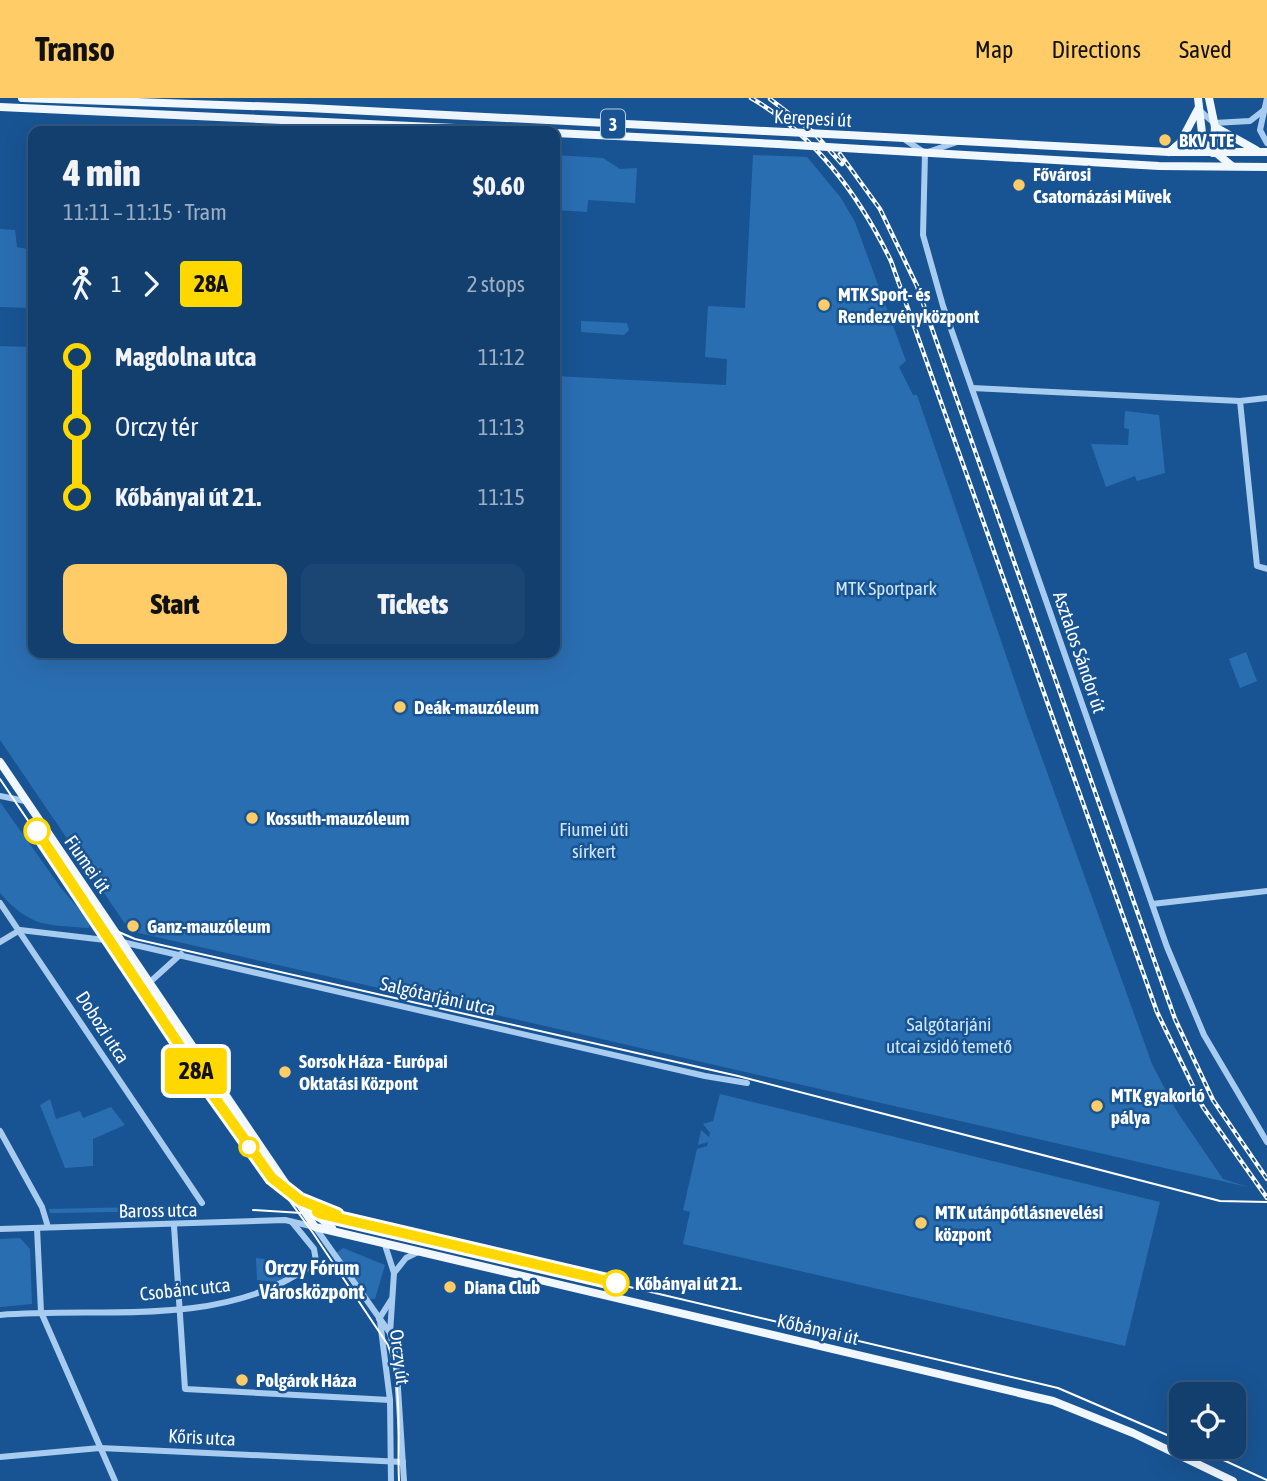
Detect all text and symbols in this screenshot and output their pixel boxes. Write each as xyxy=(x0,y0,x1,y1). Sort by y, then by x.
text: Transo xyxy=(35,30,115,68)
text: Map xyxy=(975,36,1013,63)
text: Directions xyxy=(1051,36,1141,63)
text: Saved xyxy=(1179,36,1232,63)
street label: Kerepesi út xyxy=(774,105,852,131)
road number: 3 xyxy=(601,110,625,139)
place label: BKV TTE xyxy=(1179,129,1234,151)
marker: BKV TTE xyxy=(1157,132,1173,148)
text: 4 min xyxy=(63,151,141,194)
place label: Fővárosi Csatornázási Művek xyxy=(1033,163,1171,207)
text: $0.60 xyxy=(473,171,525,201)
marker: Fővárosi Csatornázási Művek xyxy=(1011,177,1027,193)
text: 11:11 – 11:15 · Tram xyxy=(63,199,227,225)
icon: walk xyxy=(63,265,101,303)
icon: forward xyxy=(132,265,170,303)
text: 28A xyxy=(194,270,228,297)
text: 1 xyxy=(111,271,122,297)
text: 2 stops xyxy=(467,271,525,297)
place label: MTK Sport- és Rendezvényközpont xyxy=(838,283,980,327)
marker: MTK Sport- és Rendezvényközpont xyxy=(816,297,832,313)
text: Magdolna utca xyxy=(115,342,256,372)
text: 11:12 xyxy=(478,344,525,370)
text: Orczy tér xyxy=(115,412,198,442)
text: 11:13 xyxy=(478,414,525,440)
text: Kőbányai út 21. xyxy=(115,482,261,512)
text: 11:15 xyxy=(478,484,525,510)
button: Start xyxy=(63,564,287,644)
button: Tickets xyxy=(301,564,525,644)
park label: MTK Sportpark xyxy=(835,577,937,599)
street label: Asztalos Sándor út xyxy=(1049,588,1111,716)
place label: Deák-mauzóleum xyxy=(414,696,539,718)
marker: Deák-mauzóleum xyxy=(392,699,408,715)
place label: Kossuth-mauzóleum xyxy=(266,807,410,829)
marker: Kossuth-mauzóleum xyxy=(244,810,260,826)
unlabelled marker xyxy=(24,818,50,844)
park label: Fiumei úti sírkert xyxy=(559,818,629,862)
street label: Fiumei út xyxy=(60,831,116,897)
place label: Ganz-mauzóleum xyxy=(147,915,270,937)
marker: Ganz-mauzóleum xyxy=(125,918,141,934)
street label: Salgótarjáni utca xyxy=(378,972,498,1020)
street label: Dobozi utca xyxy=(72,987,134,1067)
park label: Salgótarjáni utcai zsidó temető xyxy=(886,1013,1012,1057)
line badge: 28A xyxy=(156,1048,236,1094)
place label: Sorsok Háza - Európai Oktatási Központ xyxy=(299,1050,448,1094)
text: 28A xyxy=(179,1057,213,1084)
marker: Sorsok Háza - Európai Oktatási Központ xyxy=(277,1064,293,1080)
place label: MTK gyakorló pálya xyxy=(1111,1084,1205,1128)
marker: MTK gyakorló pálya xyxy=(1089,1098,1105,1114)
unlabelled marker xyxy=(239,1137,259,1157)
street label: Baross utca xyxy=(118,1198,198,1222)
place label: MTK utánpótlásnevelési központ xyxy=(935,1201,1103,1245)
marker: MTK utánpótlásnevelési központ xyxy=(913,1215,929,1231)
district label: Orczy Fórum Városközpont xyxy=(259,1255,365,1303)
marker: Kőbányai út 21. xyxy=(603,1270,629,1296)
place label: Kőbányai út 21. xyxy=(635,1272,742,1294)
street label: Csobánc utca xyxy=(138,1273,232,1305)
place label: Diana Club xyxy=(464,1276,540,1298)
marker: Diana Club xyxy=(442,1279,458,1295)
street label: Kőbányai út xyxy=(775,1309,861,1349)
street label: Orczy út xyxy=(386,1328,414,1386)
place label: Polgárok Háza xyxy=(256,1369,357,1391)
marker: Polgárok Háza xyxy=(234,1372,250,1388)
map controls xyxy=(1169,1382,1246,1459)
button: locate xyxy=(1169,1382,1246,1459)
street label: Kőris utca xyxy=(168,1424,236,1450)

